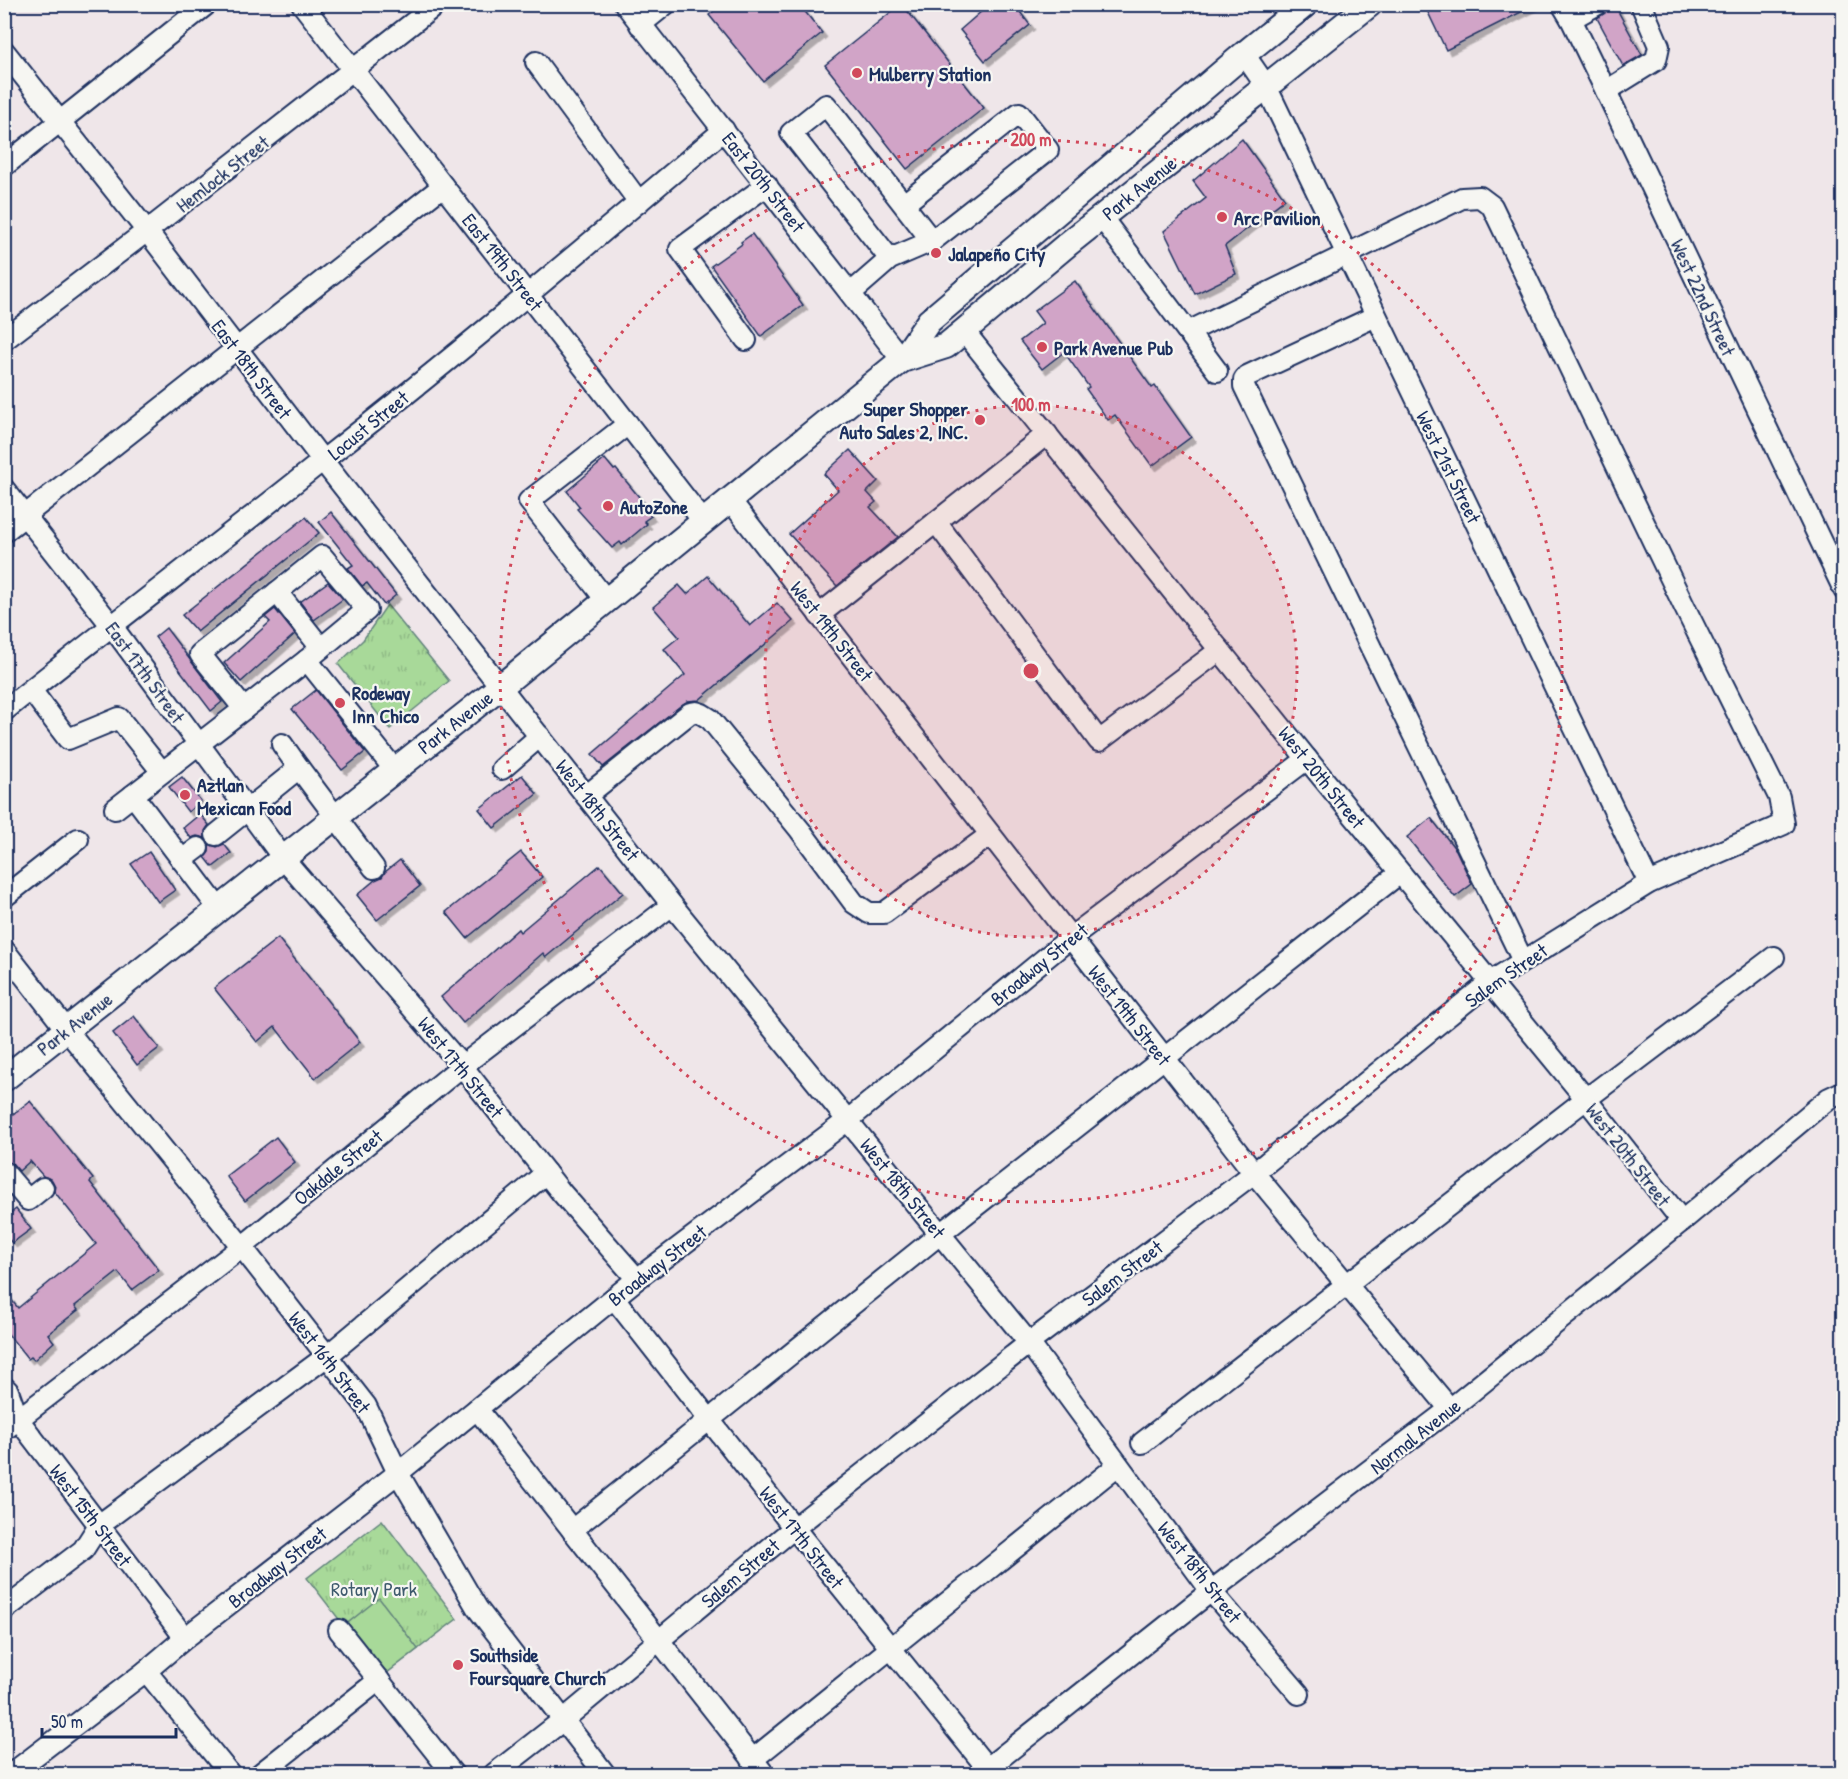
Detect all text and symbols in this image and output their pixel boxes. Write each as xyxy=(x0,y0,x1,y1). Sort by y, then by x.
place label: Mulberry Station xyxy=(869,60,991,88)
marker: Mulberry Station xyxy=(850,66,864,80)
street label: East 20th Street xyxy=(716,126,812,239)
street label: Hemlock Street xyxy=(170,127,275,218)
text: 200 m xyxy=(1011,127,1051,152)
street label: Park Avenue xyxy=(1096,150,1182,226)
place label: Arc Pavilion xyxy=(1234,204,1321,231)
street label: East 19th Street xyxy=(456,208,550,317)
marker: Arc Pavilion xyxy=(1215,210,1229,224)
street label: West 22nd Street xyxy=(1665,234,1743,361)
place label: Jalapeño City xyxy=(948,240,1046,268)
marker: Jalapeño City xyxy=(929,246,943,260)
street label: East 18th Street xyxy=(206,314,299,425)
place label: Park Avenue Pub xyxy=(1054,334,1173,361)
marker: Park Avenue Pub xyxy=(1035,340,1049,354)
street label: Locust Street xyxy=(322,383,415,466)
text: 100 m xyxy=(1011,392,1051,417)
place label: Super Shopper Auto Sales 2, INC. xyxy=(840,395,968,445)
street label: West 21st Street xyxy=(1410,406,1488,529)
marker: Super Shopper Auto Sales 2, INC. xyxy=(973,413,987,427)
place label: AutoZone xyxy=(620,493,688,520)
marker: AutoZone xyxy=(601,499,615,513)
street label: West 19th Street xyxy=(784,575,880,688)
street label: East 17th Street xyxy=(100,616,193,729)
centre of rings xyxy=(1021,661,1041,681)
place label: Rodeway Inn Chico xyxy=(352,679,419,729)
street label: Park Avenue xyxy=(412,684,498,760)
marker: Rodeway Inn Chico xyxy=(333,696,347,710)
street label: West 20th Street xyxy=(1272,720,1372,835)
street label: West 18th Street xyxy=(550,754,647,867)
place label: Aztlan Mexican Food xyxy=(197,771,291,821)
marker: Aztlan Mexican Food xyxy=(178,788,192,802)
street label: Broadway Street xyxy=(985,916,1094,1012)
street label: Salem Street xyxy=(1459,936,1554,1013)
street label: West 19th Street xyxy=(1082,959,1178,1072)
street label: Park Avenue xyxy=(31,985,117,1061)
street label: West 17th Street xyxy=(412,1011,511,1124)
street label: West 20th Street xyxy=(1580,1097,1679,1212)
street label: Oakdale Street xyxy=(288,1122,389,1211)
street label: West 18th Street xyxy=(854,1132,953,1245)
street label: Broadway Street xyxy=(602,1217,713,1312)
street label: Salem Street xyxy=(1076,1233,1169,1312)
street label: West 16th Street xyxy=(283,1306,378,1419)
street label: Normal Avenue xyxy=(1364,1392,1466,1480)
street label: West 15th Street xyxy=(44,1458,139,1573)
street label: West 17th Street xyxy=(753,1480,851,1595)
street label: West 18th Street xyxy=(1152,1516,1249,1629)
street label: Broadway Street xyxy=(222,1519,333,1614)
street label: Salem Street xyxy=(695,1531,786,1614)
park label: Rotary Park xyxy=(331,1575,417,1602)
place label: Southside Foursquare Church xyxy=(469,1641,606,1692)
marker: Southside Foursquare Church xyxy=(451,1658,465,1672)
scale bar xyxy=(42,1701,176,1739)
text: 50 m xyxy=(51,1709,83,1734)

